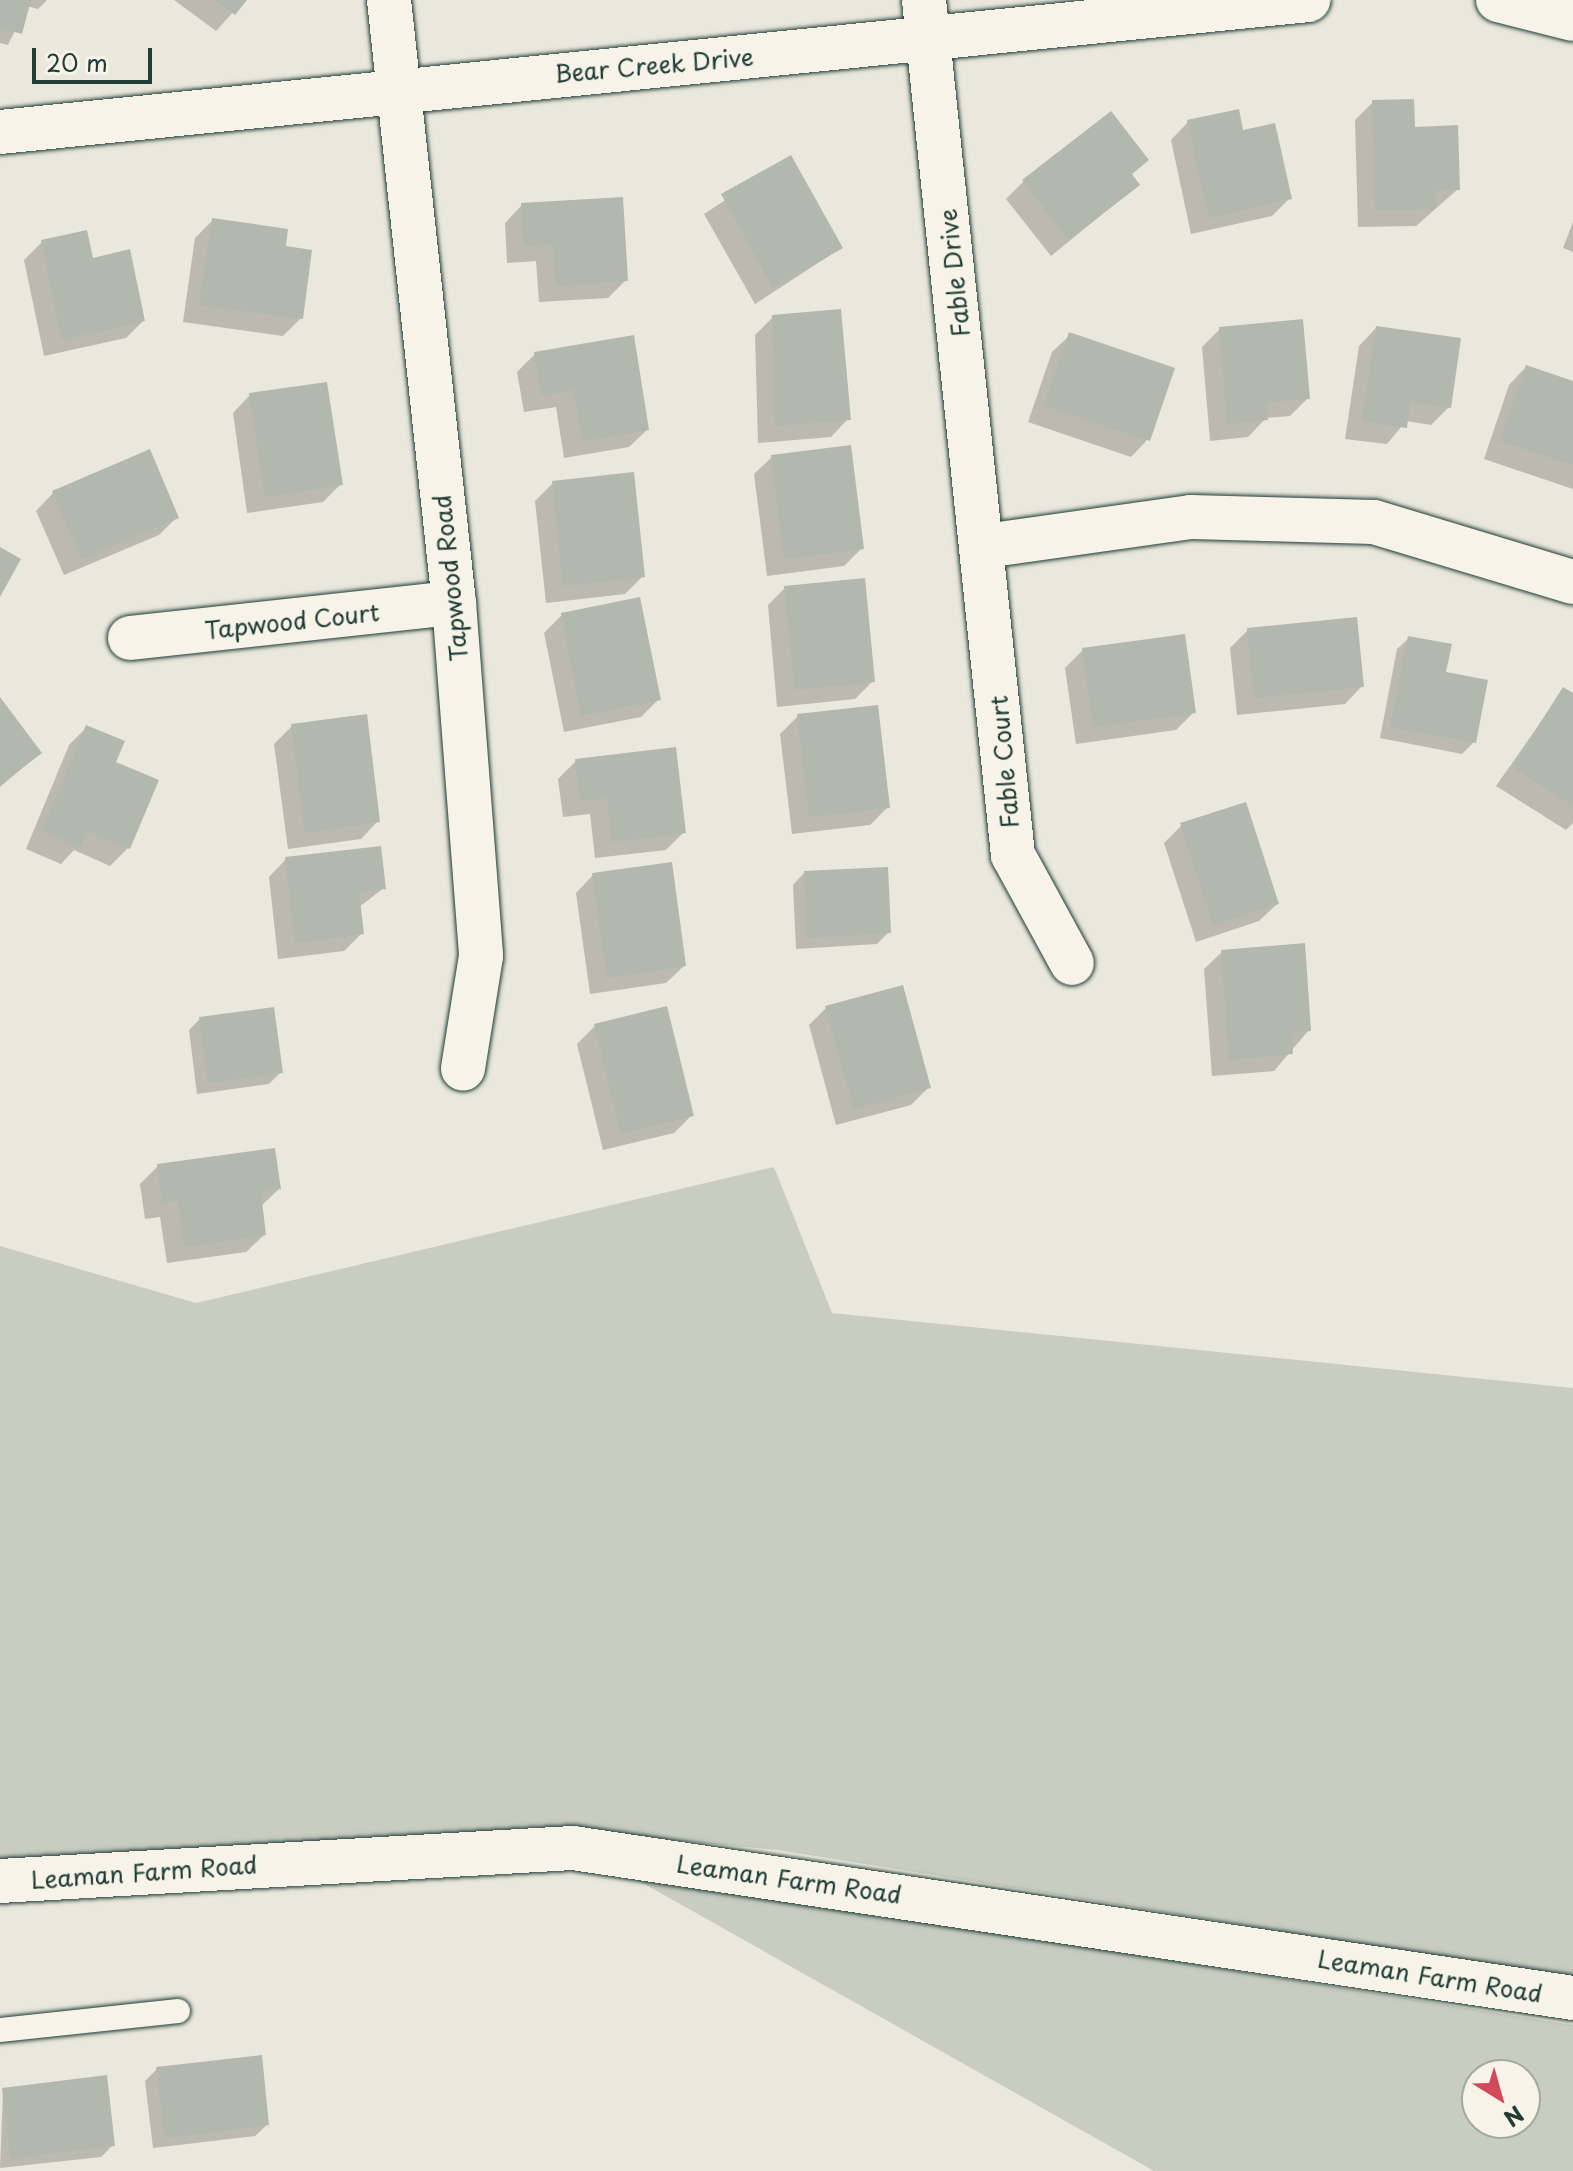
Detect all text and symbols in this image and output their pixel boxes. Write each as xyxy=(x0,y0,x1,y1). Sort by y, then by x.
scale bar xyxy=(36,32,156,82)
street label: Bear Creek Drive xyxy=(552,42,756,88)
text: 20 m xyxy=(46,44,108,80)
street label: Fable Drive xyxy=(933,207,975,339)
street label: Tapwood Road xyxy=(427,493,473,663)
street label: Tapwood Court xyxy=(203,597,381,645)
street label: Fable Court xyxy=(984,694,1024,830)
street label: Leaman Farm Road xyxy=(675,1849,903,1909)
street label: Leaman Farm Road xyxy=(30,1850,258,1894)
street label: Leaman Farm Road xyxy=(1316,1944,1544,2008)
north arrow xyxy=(1461,2059,1541,2139)
text: N xyxy=(1498,2099,1531,2135)

